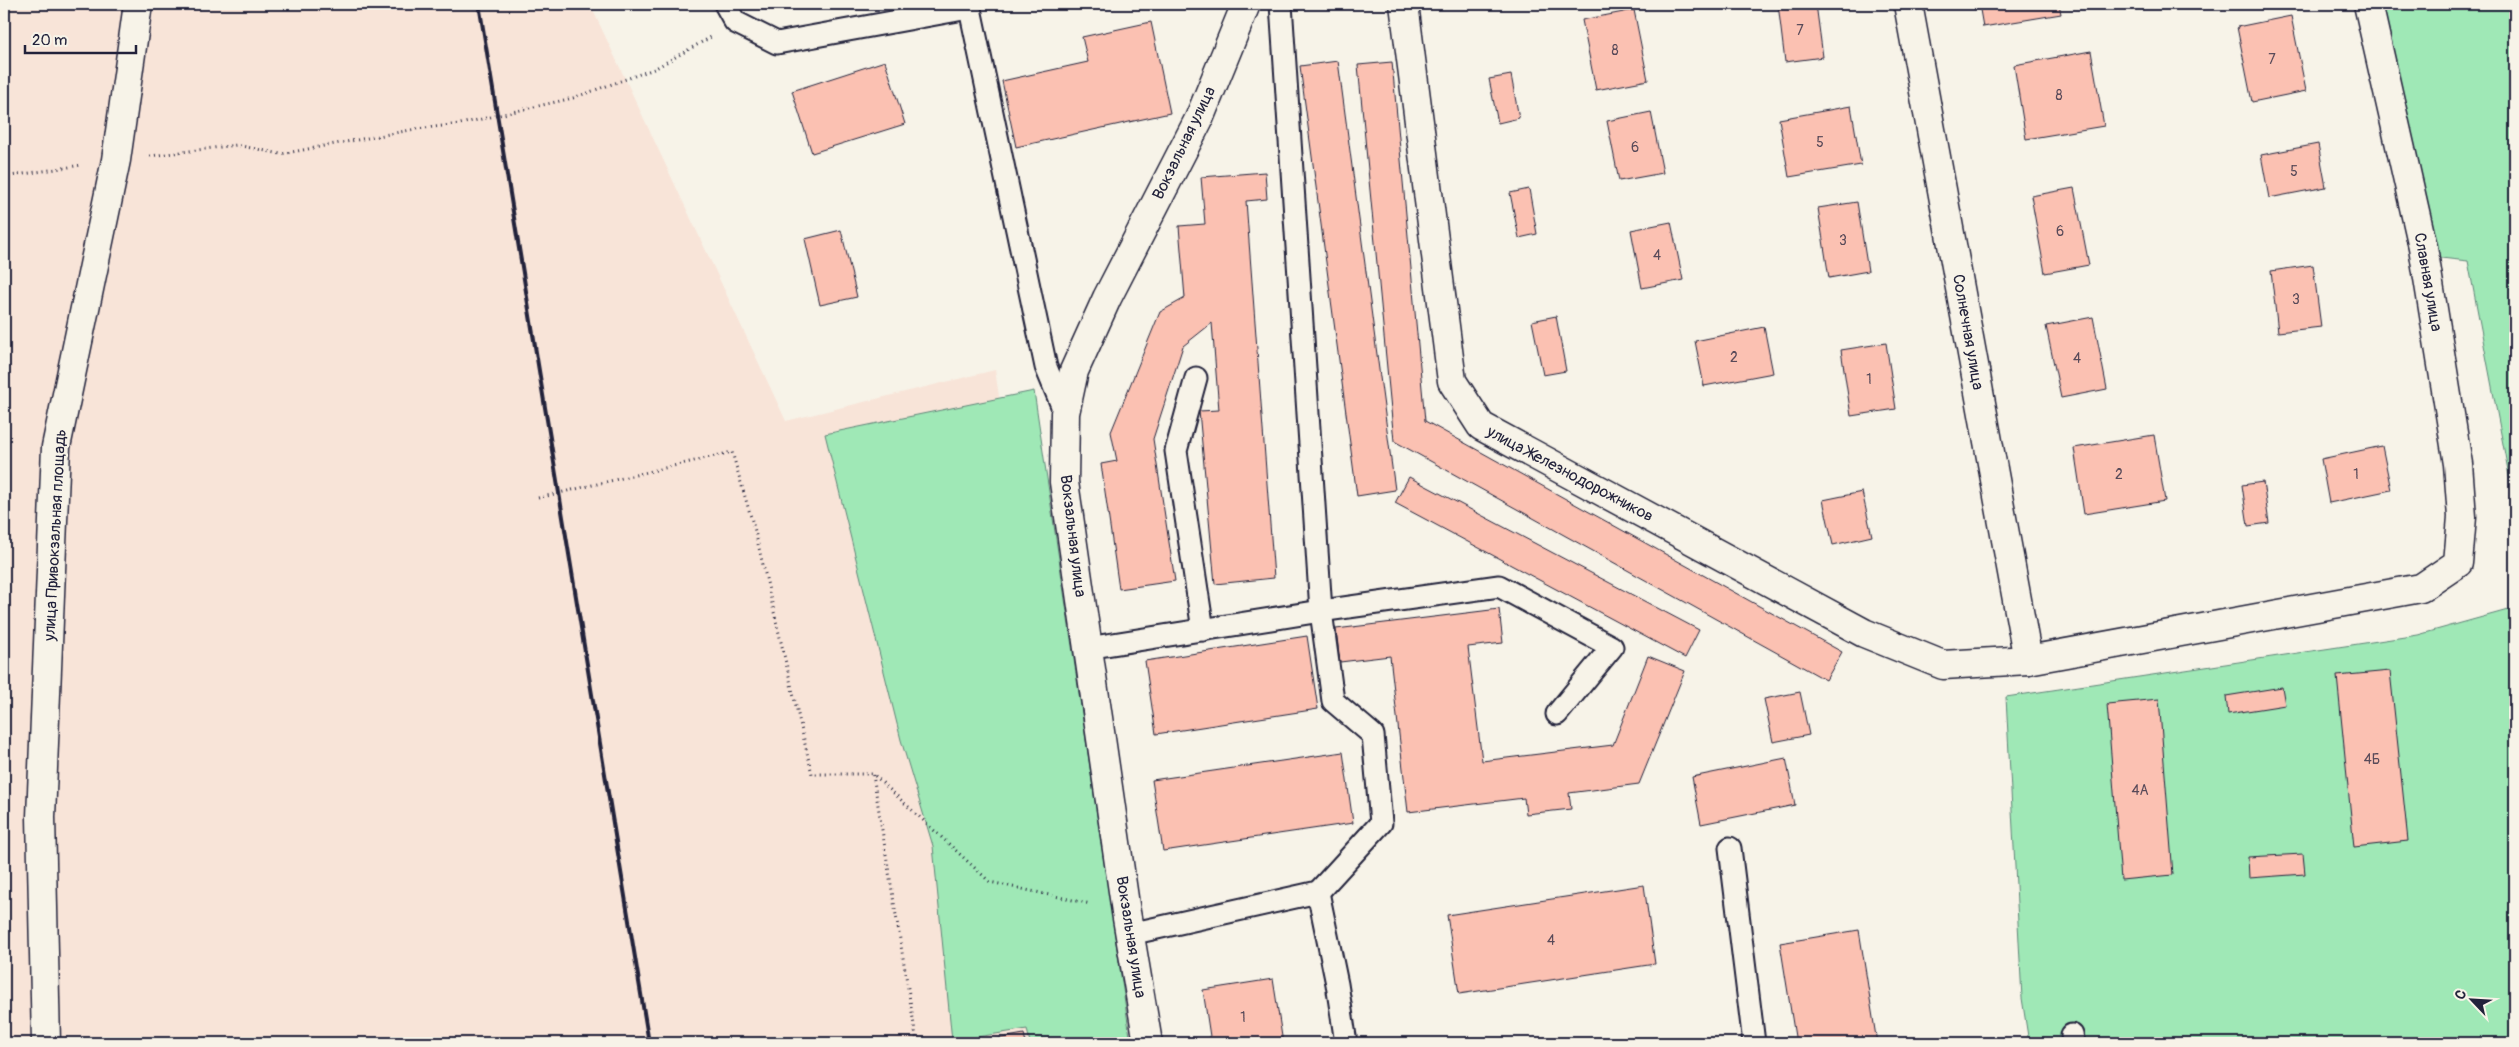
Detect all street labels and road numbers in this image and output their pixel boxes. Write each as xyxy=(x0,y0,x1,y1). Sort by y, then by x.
street label: Вокзальная улица xyxy=(1148,83,1220,203)
street label: Славная улица xyxy=(2409,231,2447,333)
street label: Солнечная улица xyxy=(1948,273,1988,391)
street label: улица Железнодорожников xyxy=(1482,421,1657,526)
street label: улица Привокзальная площадь xyxy=(39,429,71,642)
street label: Вокзальная улица xyxy=(1056,474,1090,598)
street label: Вокзальная улица xyxy=(1111,875,1151,999)

